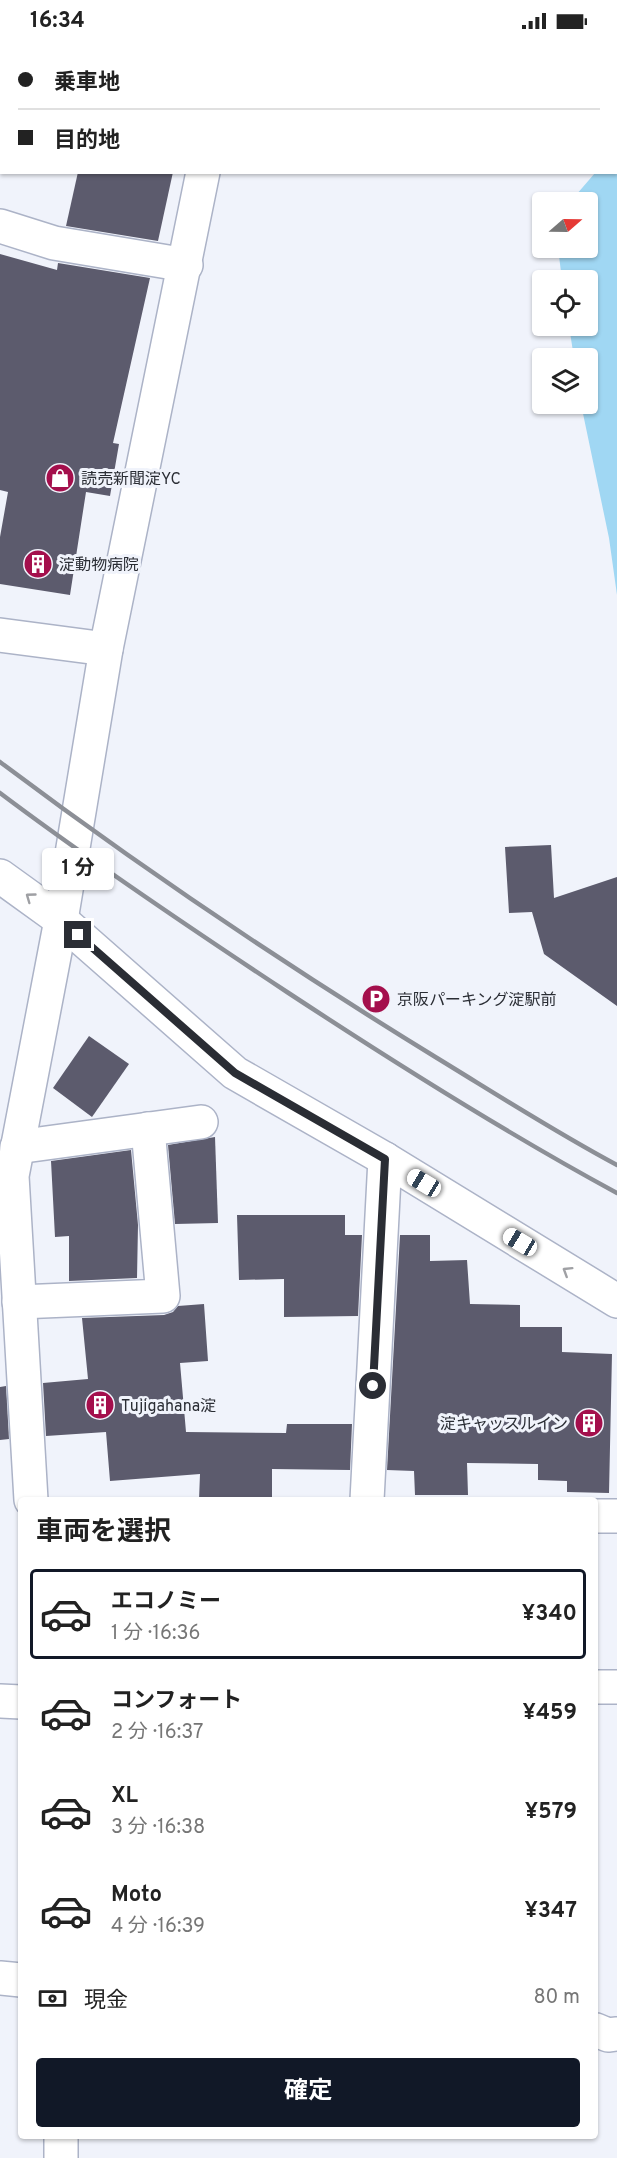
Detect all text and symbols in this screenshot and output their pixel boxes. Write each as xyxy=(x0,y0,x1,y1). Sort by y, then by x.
text: 16:34 xyxy=(30,8,85,35)
text: 乗車地 xyxy=(54,70,120,97)
text: 目的地 xyxy=(54,128,120,155)
north arrow xyxy=(532,192,598,258)
map controls xyxy=(532,192,598,414)
button: locate xyxy=(532,270,598,336)
button: layers xyxy=(532,348,598,414)
shop icon: 読売新聞淀YC xyxy=(44,462,76,494)
place label: 読売新聞淀YC xyxy=(81,470,181,490)
building icon: 淀動物病院 xyxy=(22,548,54,580)
place label: 淀動物病院 xyxy=(59,556,139,576)
callout: 1 分 xyxy=(42,848,114,890)
text: 1 分 xyxy=(62,856,95,882)
one-way arrow xyxy=(25,893,36,904)
route end xyxy=(64,921,91,948)
parking icon: 京阪パーキング淀駅前 xyxy=(360,983,392,1015)
place label: 京阪パーキング淀駅前 xyxy=(397,991,557,1011)
car xyxy=(404,1166,444,1200)
car xyxy=(500,1225,540,1259)
one-way arrow xyxy=(563,1266,573,1278)
route start xyxy=(359,1372,386,1399)
building icon: Tujigahana淀 xyxy=(84,1389,116,1421)
place label: Tujigahana淀 xyxy=(121,1397,216,1417)
building icon: 淀キャッスルイン xyxy=(573,1407,605,1439)
place label: 淀キャッスルイン xyxy=(440,1415,568,1435)
text: 車両を選択 xyxy=(36,1516,171,1550)
icon: car xyxy=(39,1587,93,1641)
text: エコノミー xyxy=(111,1589,221,1616)
text: ¥340 xyxy=(522,1601,577,1628)
text: 1 分 · 16:36 xyxy=(111,1621,200,1647)
icon: car xyxy=(39,1686,93,1740)
text: コンフォート xyxy=(111,1688,242,1715)
text: ¥459 xyxy=(523,1700,577,1727)
text: 2 分 · 16:37 xyxy=(111,1720,204,1746)
text: XL xyxy=(111,1783,138,1810)
icon: car xyxy=(39,1785,93,1839)
text: ¥579 xyxy=(525,1799,577,1826)
text: 3 分 · 16:38 xyxy=(111,1815,205,1841)
text: Moto xyxy=(111,1882,162,1909)
icon: car xyxy=(39,1884,93,1938)
text: ¥347 xyxy=(525,1898,577,1925)
text: 4 分 · 16:39 xyxy=(111,1914,205,1940)
icon: cash xyxy=(36,1982,69,2015)
text: 80 m xyxy=(534,1985,580,2011)
text: 現金 xyxy=(84,1988,128,2015)
button: 確定 xyxy=(36,2058,580,2127)

